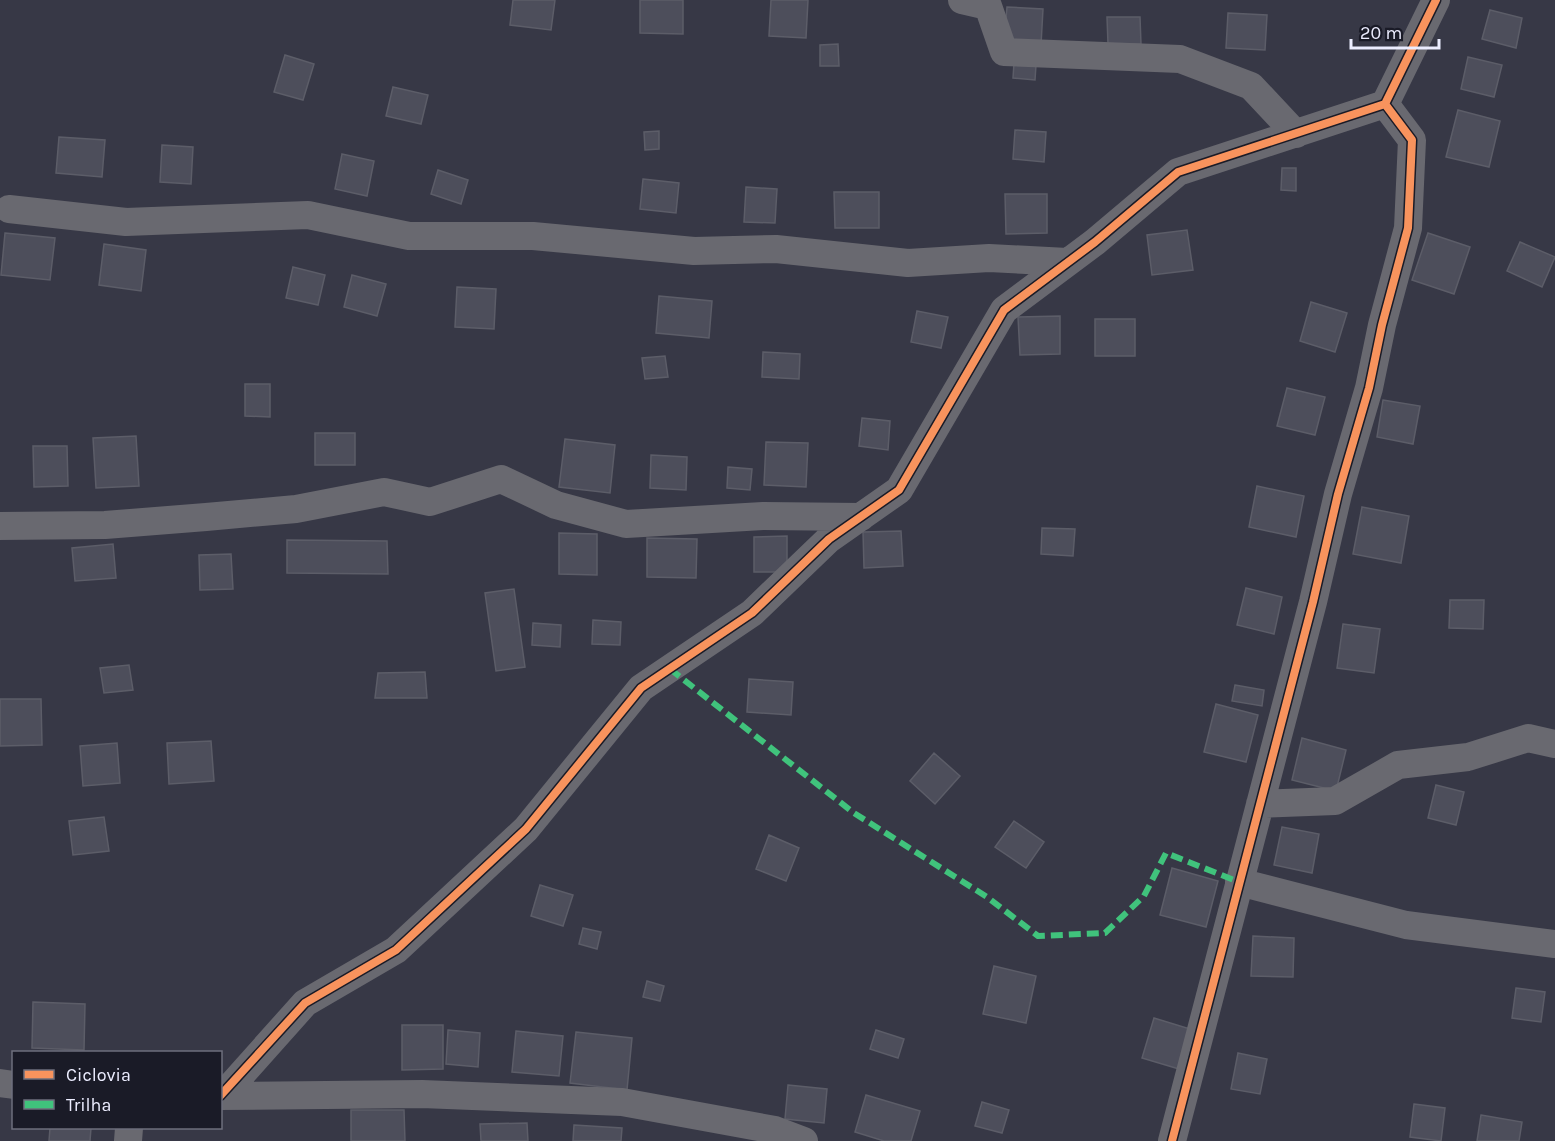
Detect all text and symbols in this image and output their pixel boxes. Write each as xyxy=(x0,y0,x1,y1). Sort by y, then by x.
scale bar xyxy=(1351,12,1440,50)
text: 20 m xyxy=(1360,22,1402,44)
legend xyxy=(12,1051,222,1129)
text: Ciclovia xyxy=(66,1064,131,1086)
text: Trilha xyxy=(66,1094,111,1116)

